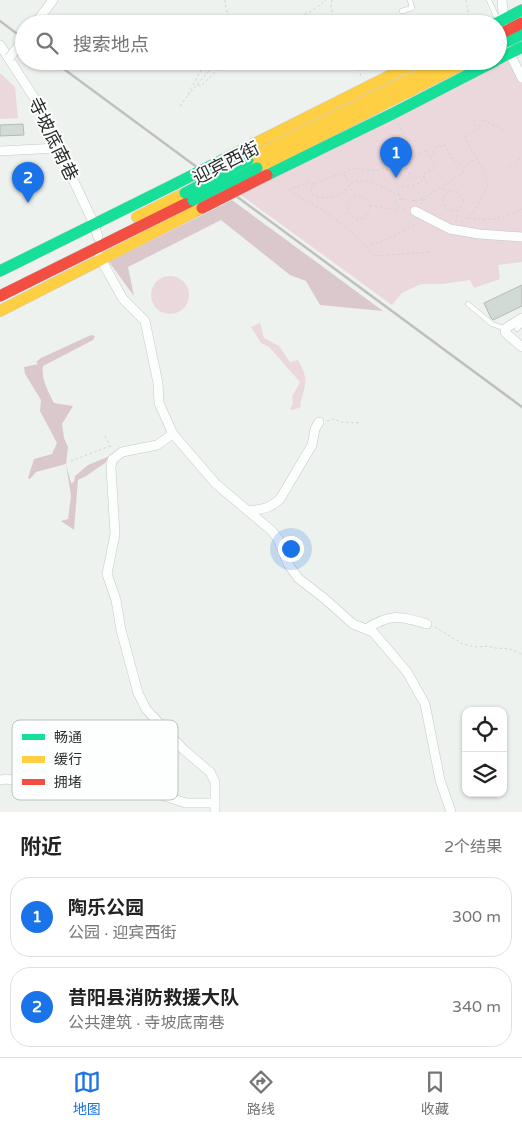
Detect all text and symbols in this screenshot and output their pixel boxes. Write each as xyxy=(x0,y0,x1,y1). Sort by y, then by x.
search box xyxy=(15,15,507,70)
icon: search xyxy=(33,29,61,57)
text: 搜索地点 xyxy=(73,34,149,56)
street label: 寺坡底南巷 xyxy=(23,94,83,184)
street label: 迎宾西街 xyxy=(189,137,263,189)
pin: 1 xyxy=(380,137,412,178)
pin: 2 xyxy=(12,162,44,203)
your location xyxy=(278,536,304,562)
map controls xyxy=(462,707,507,797)
button: locate xyxy=(462,707,507,752)
legend xyxy=(12,720,178,800)
text: 畅通 xyxy=(54,729,82,746)
text: 缓行 xyxy=(54,751,82,768)
button: layers xyxy=(462,752,507,797)
text: 拥堵 xyxy=(54,774,82,791)
text: 附近 xyxy=(20,835,62,860)
text: 2个结果 xyxy=(444,837,502,857)
text: 陶乐公园 xyxy=(68,897,144,919)
text: 1 xyxy=(32,907,42,927)
text: 300 m xyxy=(452,907,501,927)
text: 公园 · 迎宾西街 xyxy=(68,923,176,943)
text: 昔阳县消防救援大队 xyxy=(68,987,239,1009)
text: 2 xyxy=(32,997,42,1017)
text: 340 m xyxy=(452,997,501,1017)
text: 公共建筑 · 寺坡底南巷 xyxy=(68,1013,224,1033)
tab: 地图 xyxy=(73,1068,101,1118)
tab: 路线 xyxy=(247,1068,275,1118)
tab: 收藏 xyxy=(421,1068,449,1118)

